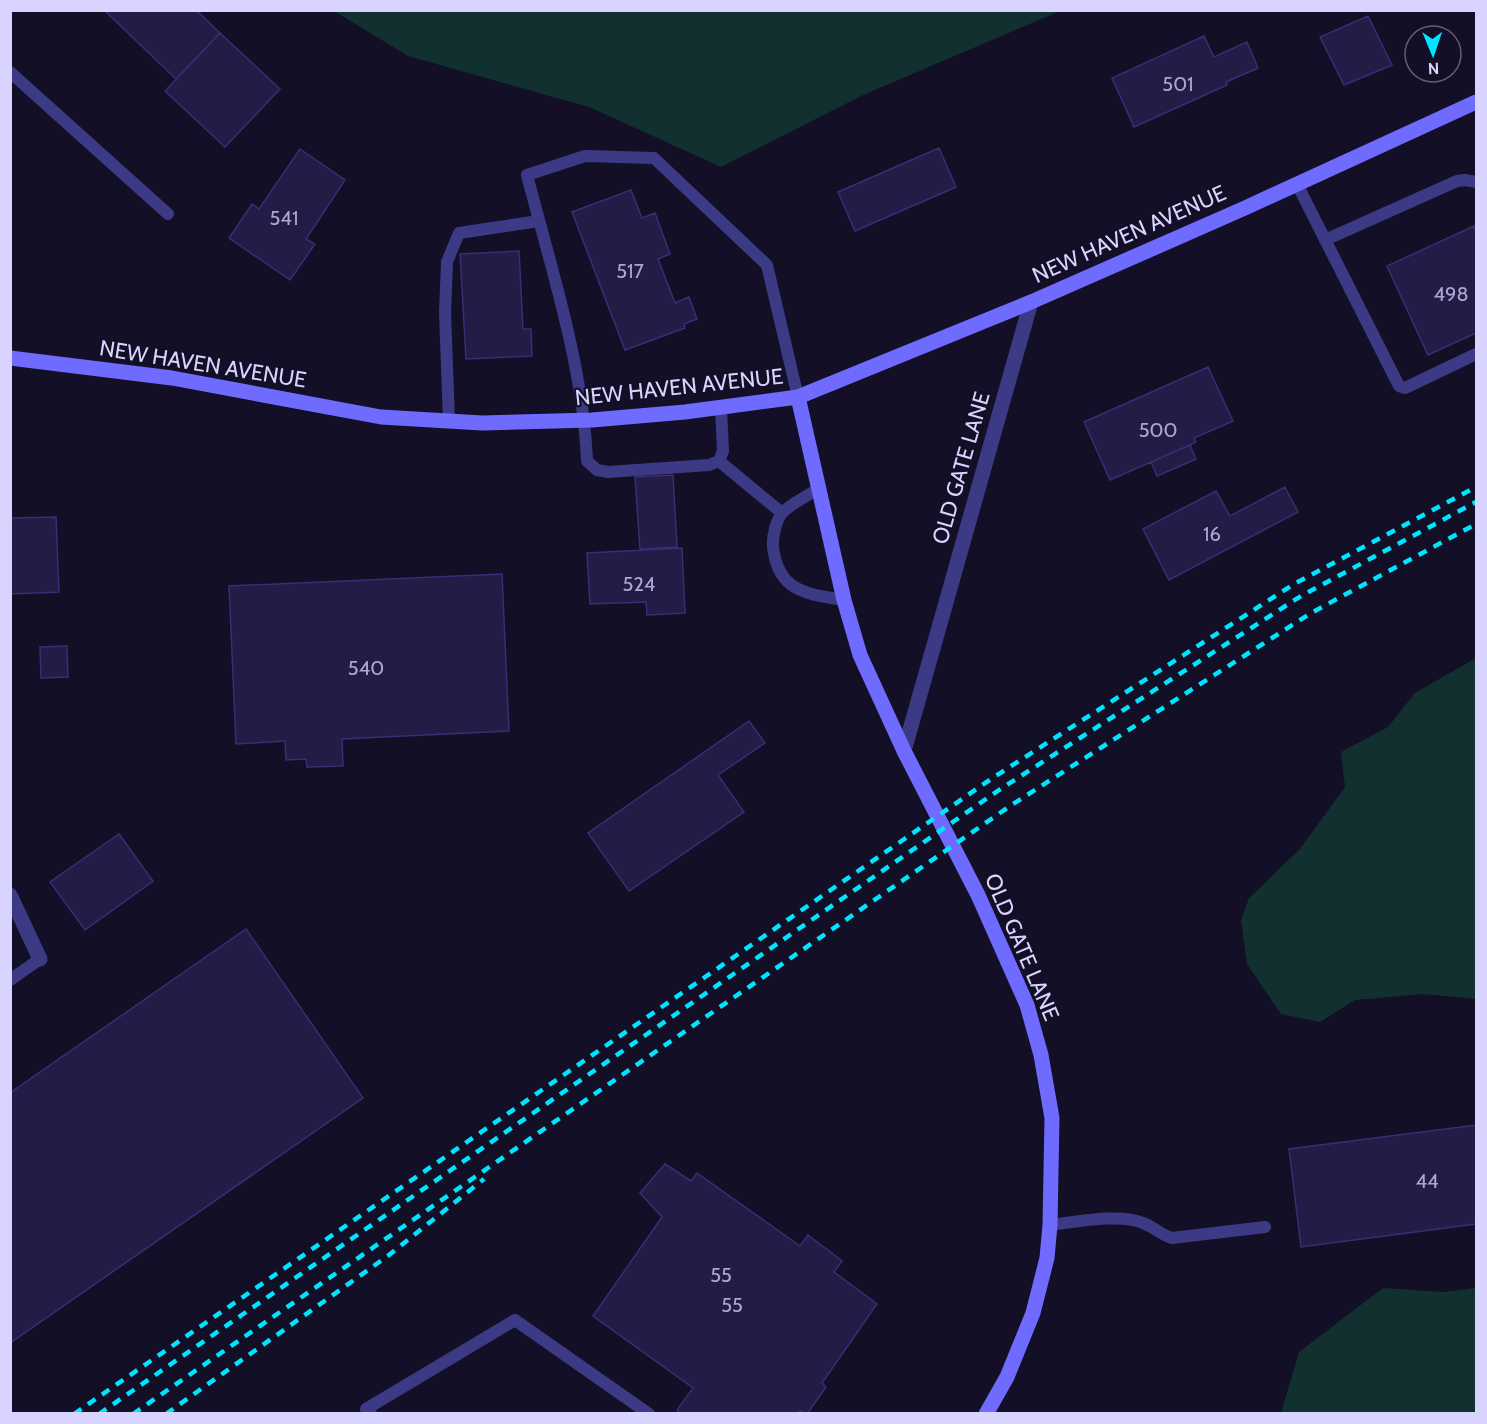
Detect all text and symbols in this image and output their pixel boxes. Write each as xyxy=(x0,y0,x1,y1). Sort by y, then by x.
north arrow xyxy=(1403,24,1463,84)
text: N xyxy=(1428,59,1439,78)
house number: 501 xyxy=(1162,72,1194,96)
street label: NEW HAVEN AVENUE xyxy=(1028,179,1230,289)
house number: 541 xyxy=(270,206,298,230)
house number: 517 xyxy=(616,259,644,283)
house number: 498 xyxy=(1433,282,1469,306)
street label: NEW HAVEN AVENUE xyxy=(98,334,308,394)
street label: NEW HAVEN AVENUE xyxy=(574,363,784,411)
street label: OLD GATE LANE xyxy=(926,389,996,547)
house number: 500 xyxy=(1139,418,1177,442)
house number: 16 xyxy=(1203,522,1221,546)
house number: 524 xyxy=(623,572,656,596)
house number: 540 xyxy=(348,656,384,680)
street label: OLD GATE LANE xyxy=(979,869,1065,1025)
house number: 44 xyxy=(1415,1169,1439,1193)
house number: 55 xyxy=(710,1263,732,1287)
house number: 55 xyxy=(721,1293,743,1317)

